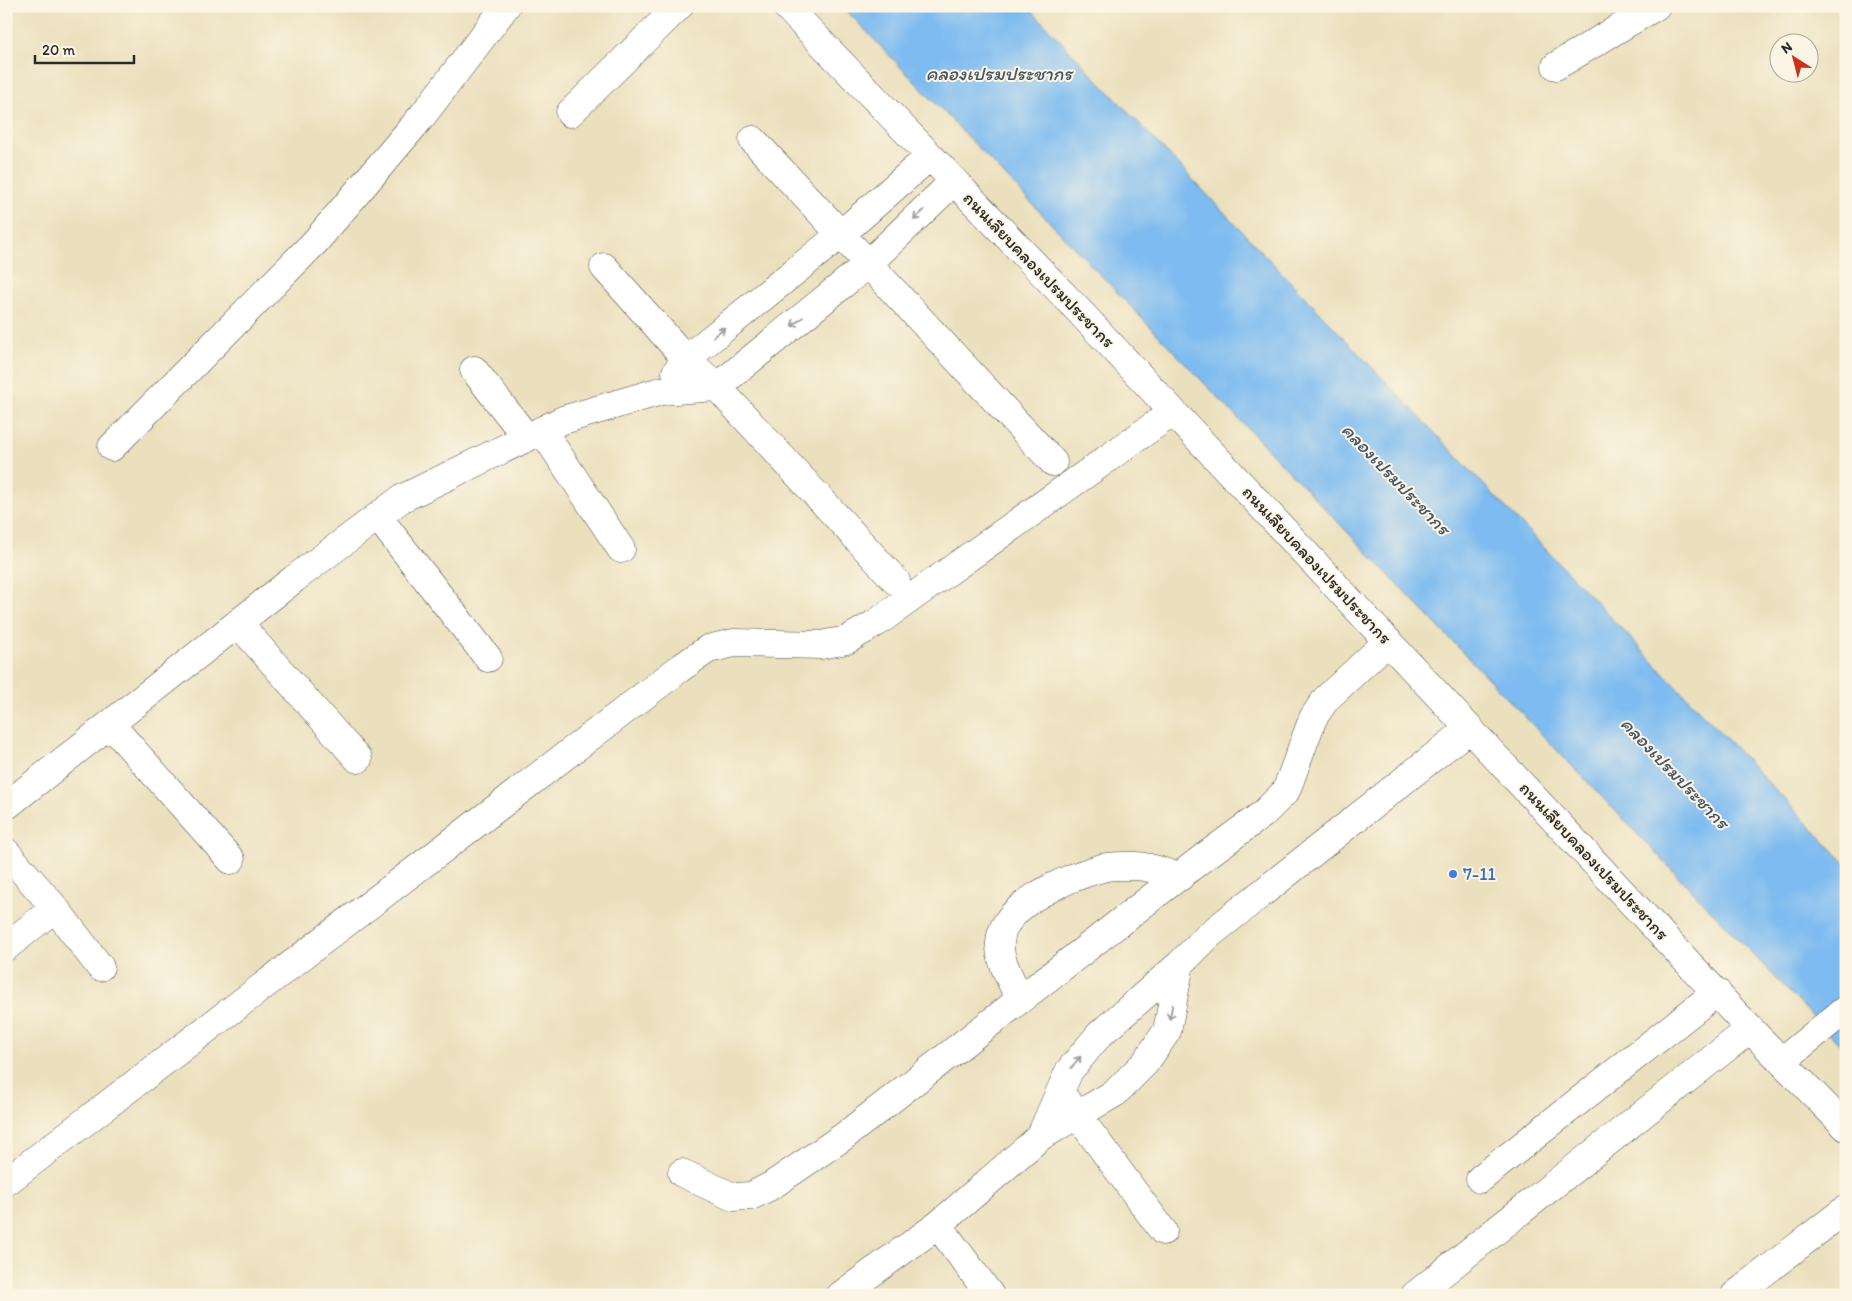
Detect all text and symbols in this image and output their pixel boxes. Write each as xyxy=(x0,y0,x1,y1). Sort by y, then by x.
scale bar xyxy=(35,32,134,64)
north arrow xyxy=(1770,32,1820,82)
text: N xyxy=(1778,38,1795,58)
text: 20 m xyxy=(42,41,76,59)
water label: คลองเปรมประชากร xyxy=(926,62,1074,85)
street label: ถนนเลียบคลองเปรมประชากร xyxy=(959,187,1119,353)
one-way arrow xyxy=(913,209,925,221)
one-way arrow xyxy=(791,316,804,327)
one-way arrow xyxy=(712,326,725,337)
water label: คลองเปรมประชากร xyxy=(1337,418,1457,541)
street label: ถนนเลียบคลองเปรมประชากร xyxy=(1238,481,1396,649)
water label: คลองเปรมประชากร xyxy=(1616,712,1736,835)
street label: ถนนเลียบคลองเปรมประชากร xyxy=(1515,777,1673,945)
place label: 7-11 xyxy=(1463,863,1496,885)
marker: 7-11 xyxy=(1447,868,1459,880)
one-way arrow xyxy=(1166,1003,1175,1019)
one-way arrow xyxy=(1070,1056,1081,1069)

